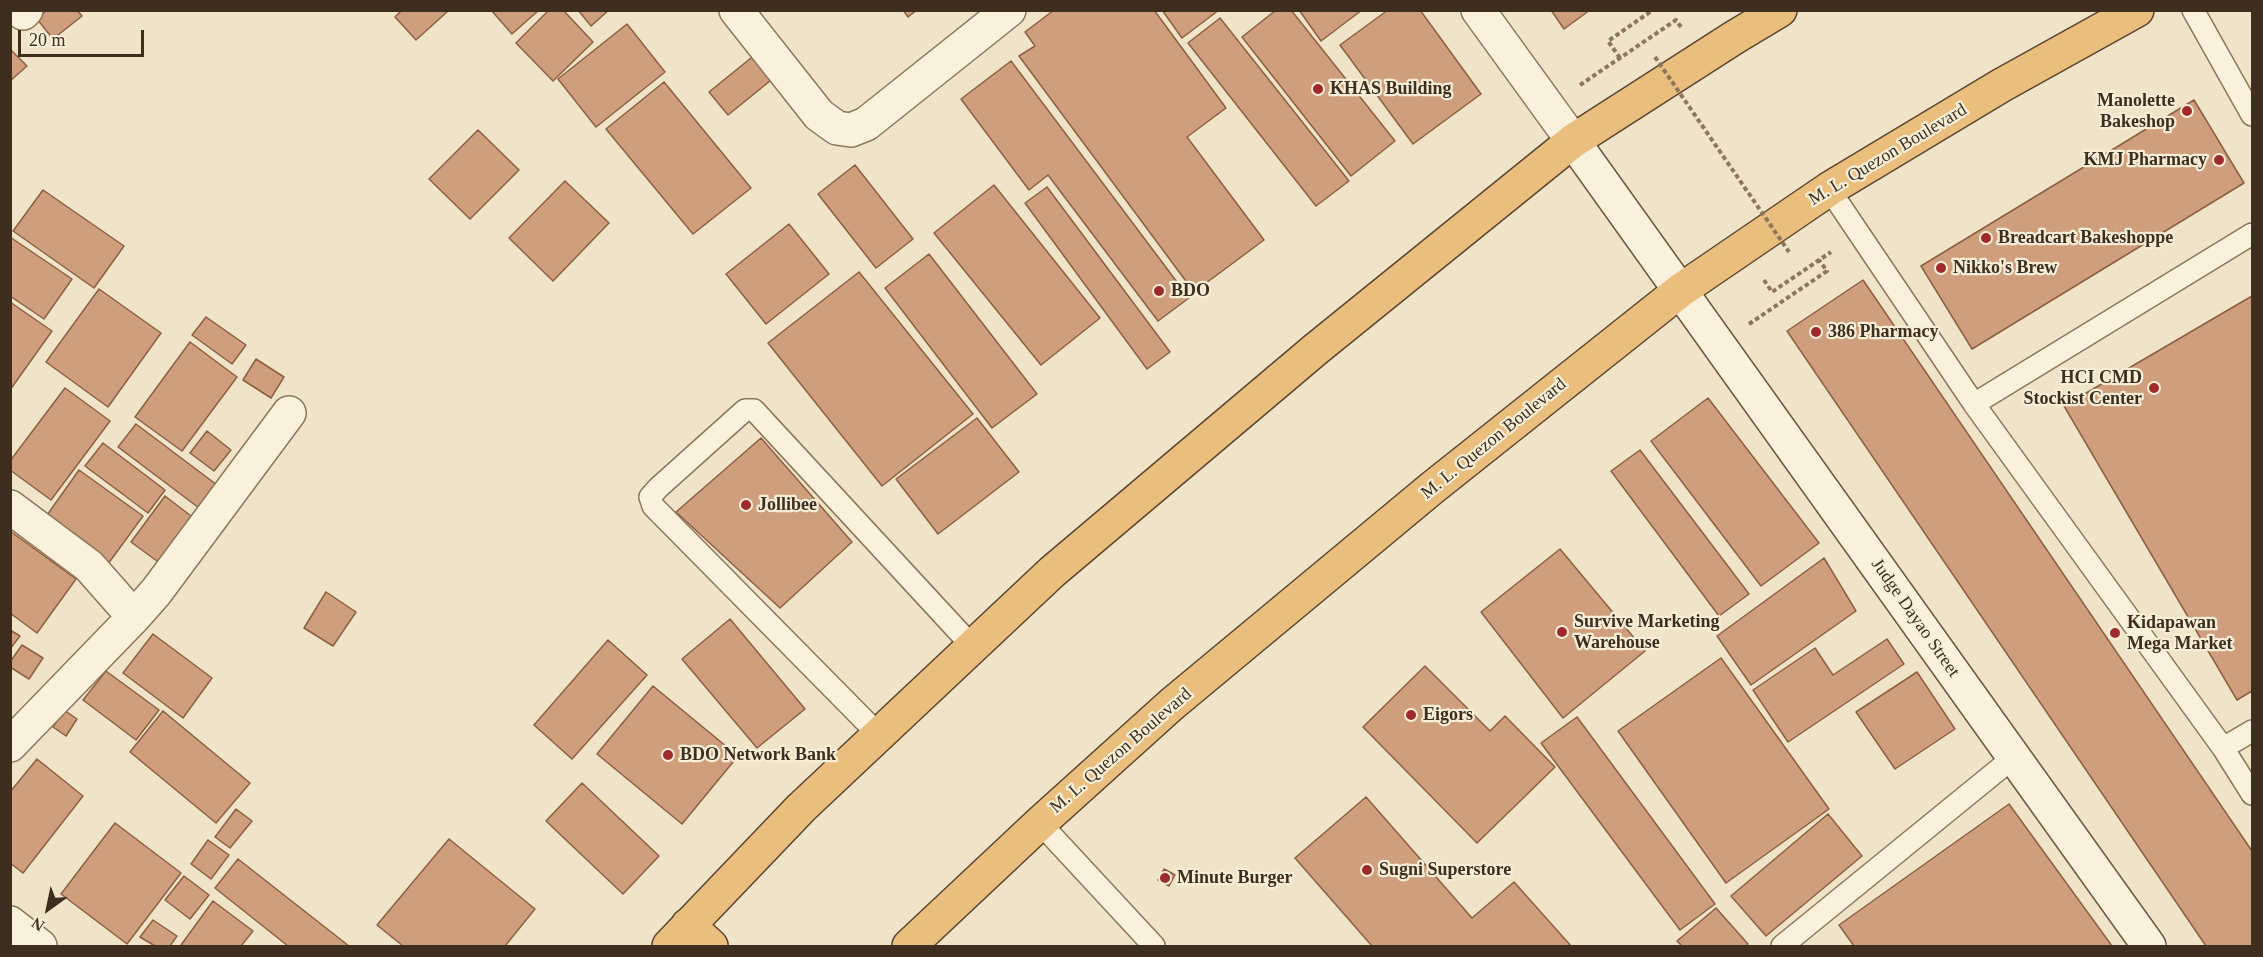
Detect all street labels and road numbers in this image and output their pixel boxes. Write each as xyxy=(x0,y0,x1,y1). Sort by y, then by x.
street label: M. L. Quezon Boulevard xyxy=(1805,99,1971,211)
street label: M. L. Quezon Boulevard xyxy=(1417,374,1571,504)
street label: Judge Dayao Street xyxy=(1866,554,1964,682)
street label: M. L. Quezon Boulevard xyxy=(1046,684,1196,818)

